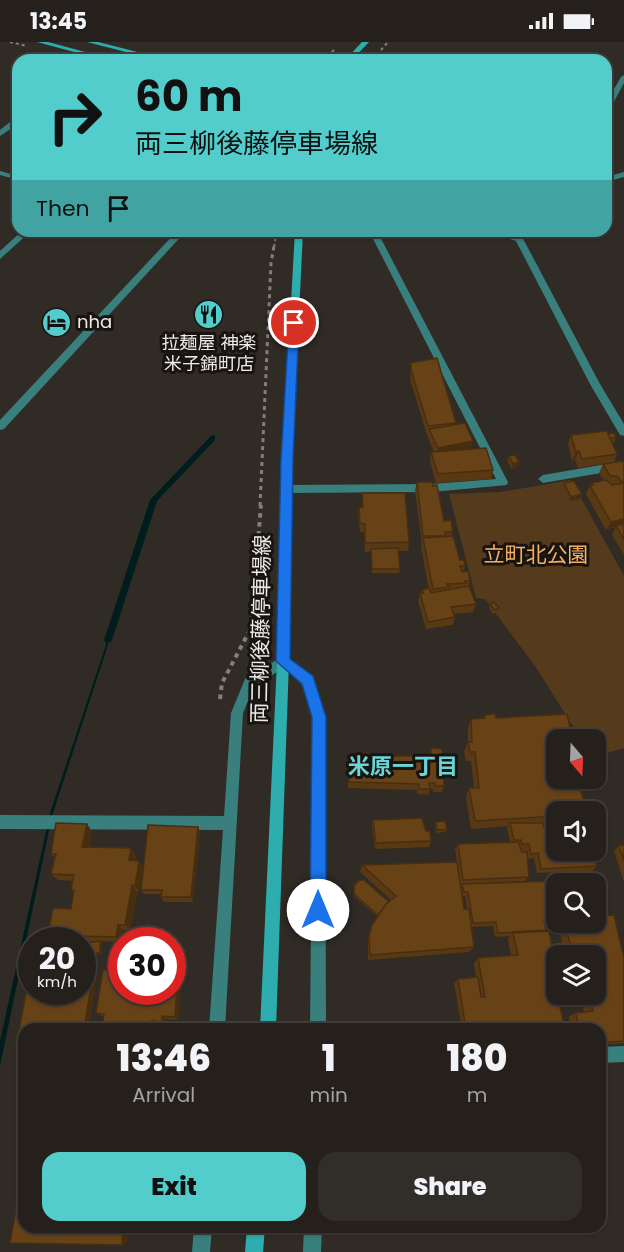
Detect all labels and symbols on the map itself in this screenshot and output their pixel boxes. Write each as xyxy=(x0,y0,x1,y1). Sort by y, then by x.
pin xyxy=(268,297,319,348)
restaurant icon: 拉麺屋 神楽 米子錦町店 xyxy=(193,298,225,330)
hotel icon: nha xyxy=(40,306,72,338)
place label: nha xyxy=(77,309,112,334)
place label: 拉麺屋 神楽 米子錦町店 xyxy=(162,330,256,376)
street label: 両三柳後藤停車場線 xyxy=(244,534,277,724)
park label: 立町北公園 xyxy=(484,540,589,569)
north arrow xyxy=(546,729,606,789)
district label: 米原一丁目 xyxy=(348,751,458,782)
position arrow xyxy=(286,878,350,942)
speed limit sign: 30 xyxy=(108,927,186,1005)

